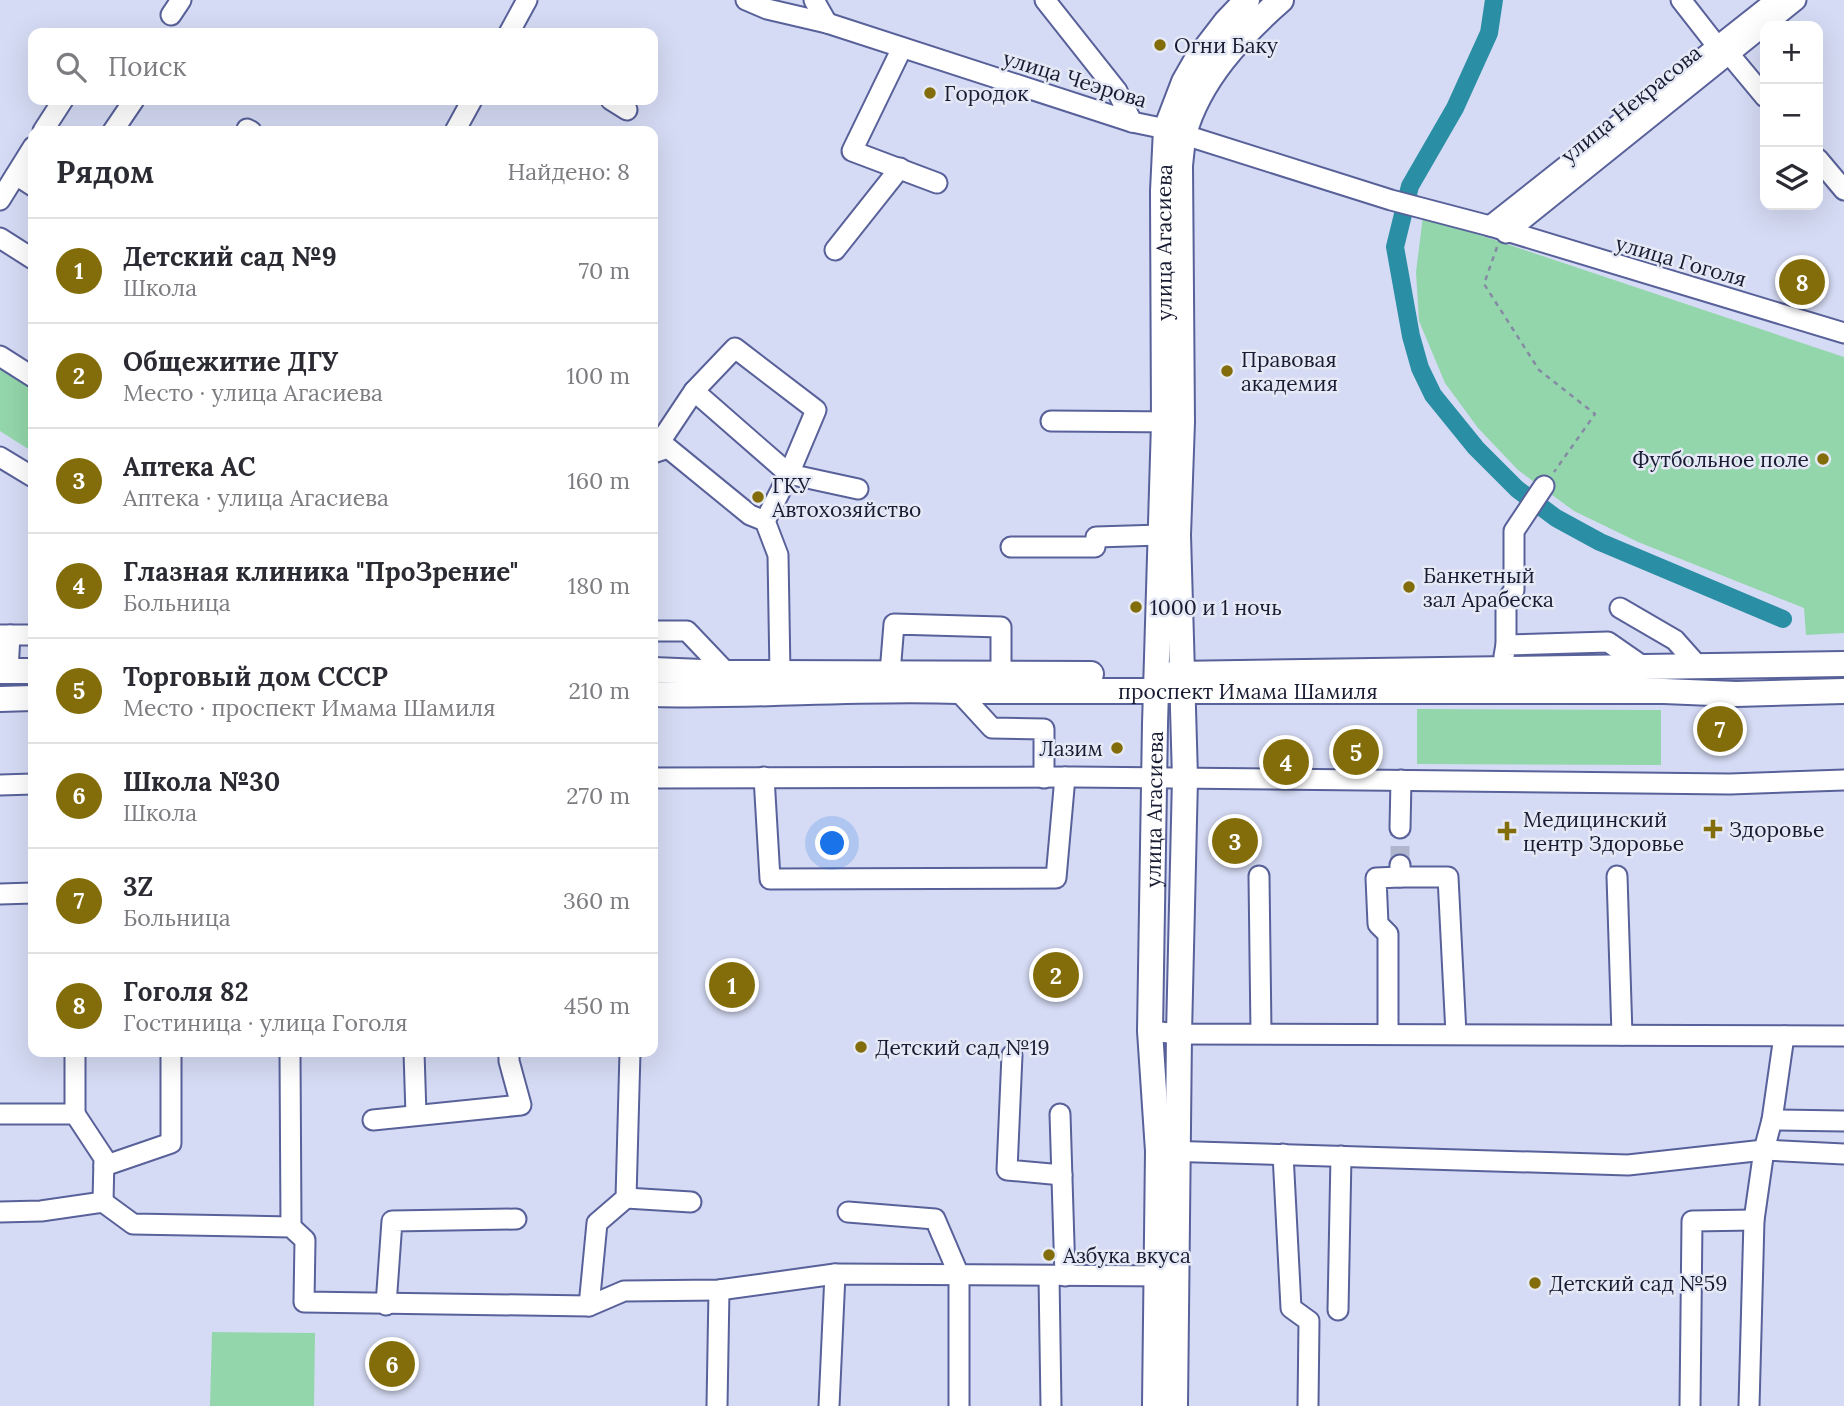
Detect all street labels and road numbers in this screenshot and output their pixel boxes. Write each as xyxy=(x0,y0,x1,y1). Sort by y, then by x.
street label: улица Некрасова xyxy=(1555,39,1707,169)
street label: улица Чеэрова xyxy=(1000,44,1151,114)
street label: улица Агасиева xyxy=(1149,163,1178,321)
street label: улица Гоголя xyxy=(1612,229,1750,293)
street label: проспект Имама Шамиля xyxy=(1118,678,1378,705)
street label: улица Агасиева xyxy=(1139,731,1168,888)

